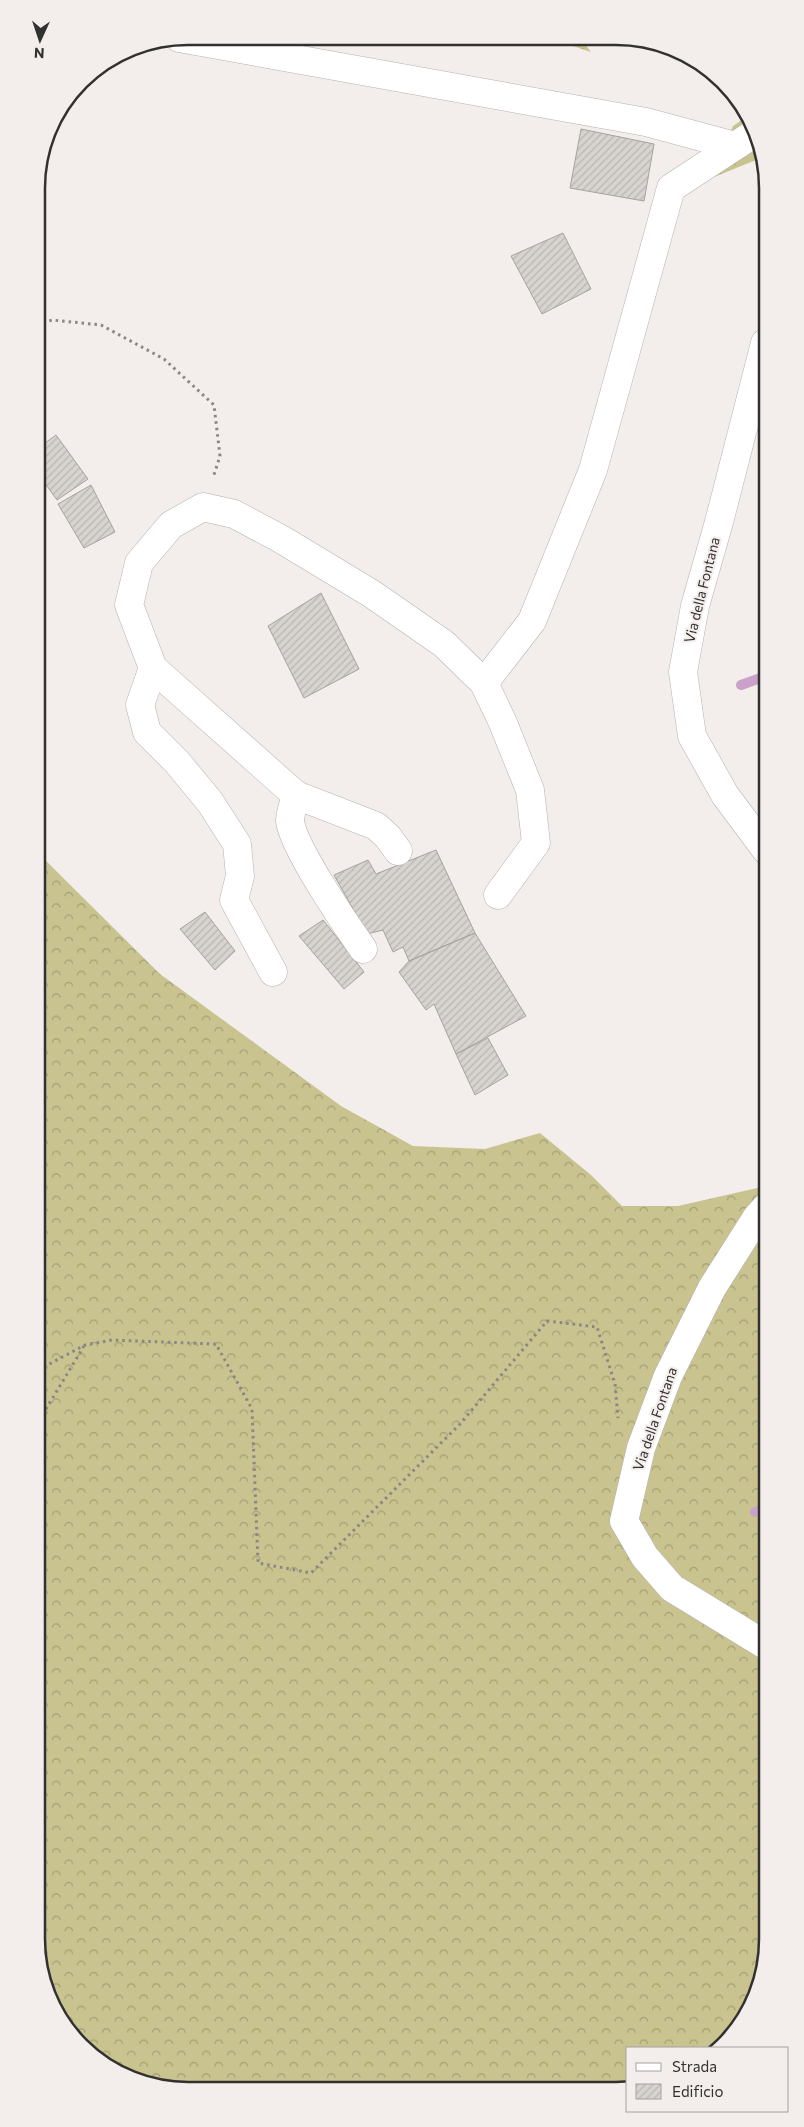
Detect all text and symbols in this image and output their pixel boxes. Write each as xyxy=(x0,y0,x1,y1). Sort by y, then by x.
north arrow xyxy=(15,15,65,65)
text: N xyxy=(34,45,45,62)
street label: Via della Fontana xyxy=(680,535,723,644)
street label: Via della Fontana xyxy=(629,1365,680,1473)
legend xyxy=(626,2047,789,2112)
text: Strada xyxy=(672,2057,717,2075)
text: Edificio xyxy=(672,2082,723,2100)

